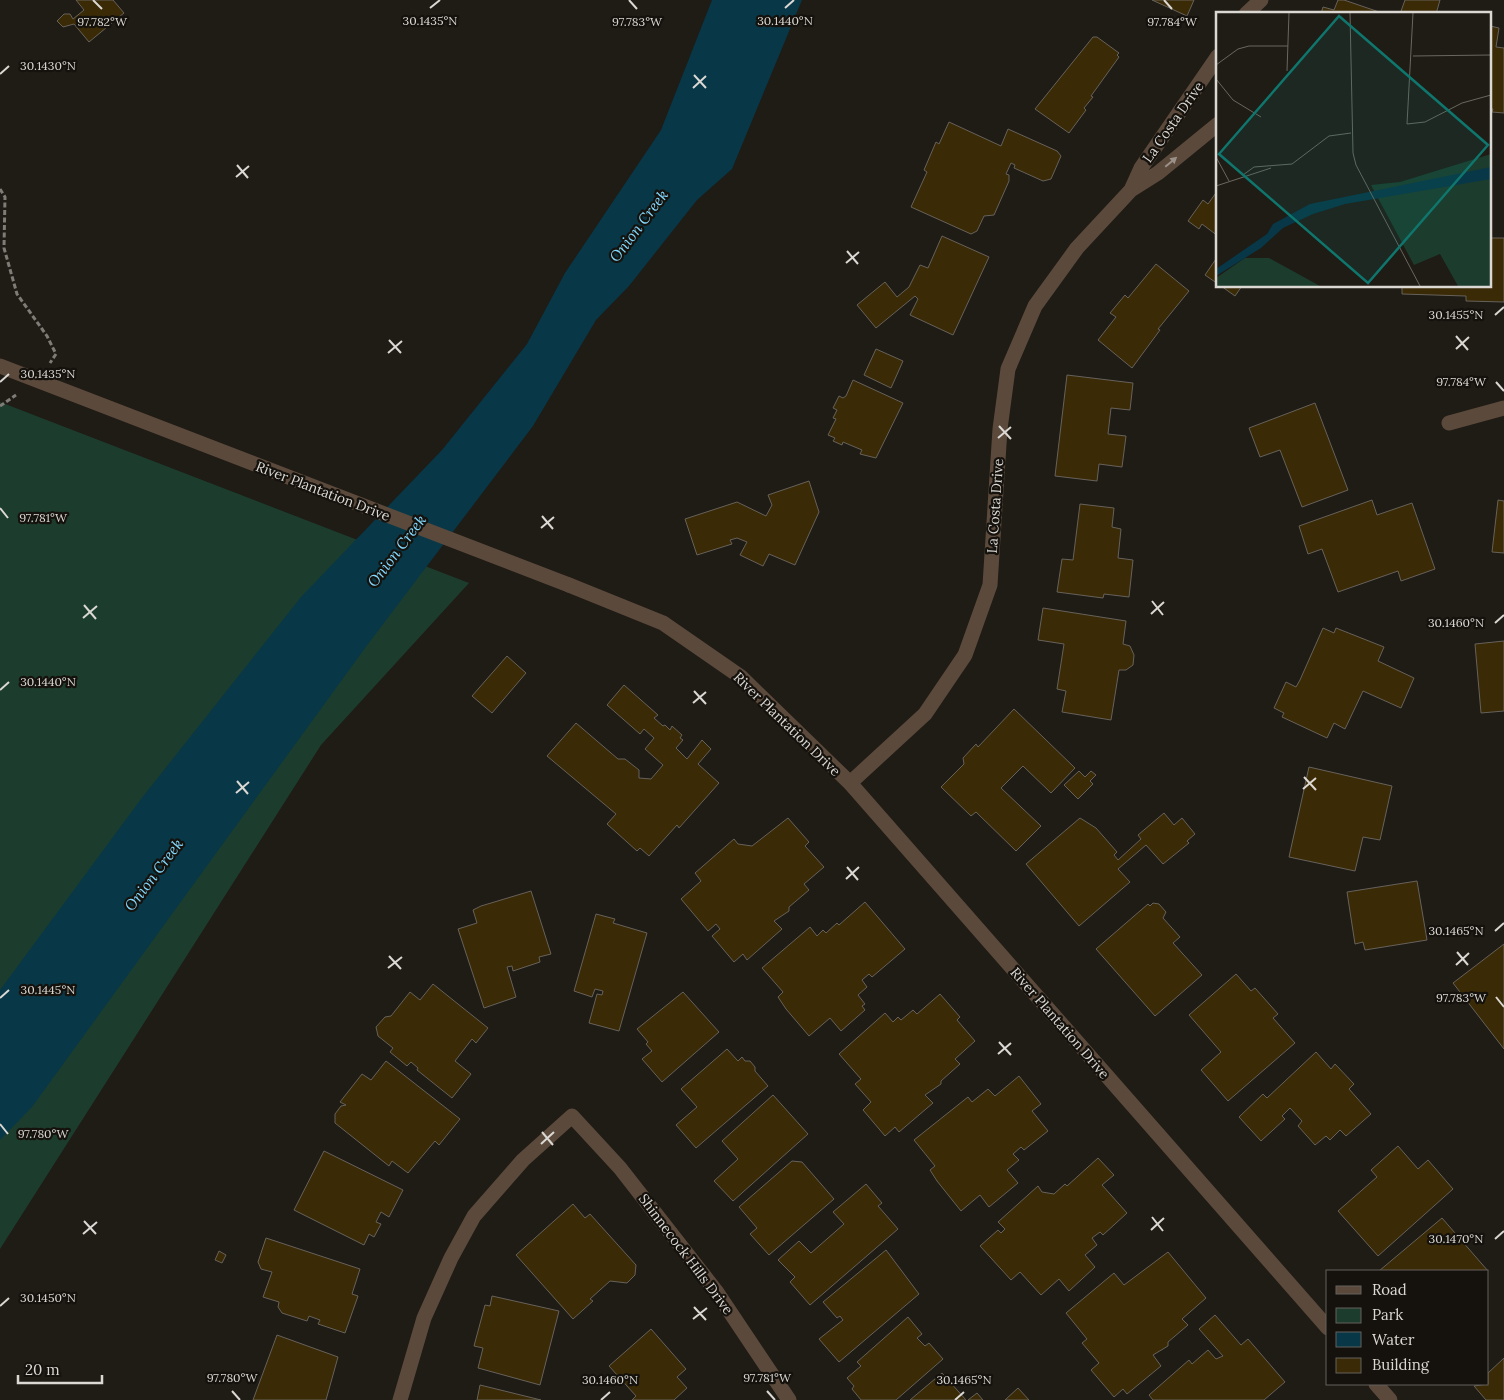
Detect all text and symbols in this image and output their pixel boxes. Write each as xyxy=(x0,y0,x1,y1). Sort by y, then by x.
inset map xyxy=(1216,12,1492,288)
text: 30.1435°N xyxy=(403,13,458,28)
text: 30.1440°N xyxy=(757,13,813,28)
text: 97.782°W xyxy=(77,14,128,29)
text: 97.783°W xyxy=(612,14,663,29)
text: 97.784°W xyxy=(1147,14,1198,29)
text: 30.1430°N xyxy=(20,58,76,73)
street label: La Costa Drive xyxy=(1138,78,1208,166)
one-way arrow xyxy=(1165,156,1177,168)
water label: Onion Creek xyxy=(605,185,672,266)
text: 30.1455°N xyxy=(1429,307,1483,322)
text: 30.1435°N xyxy=(21,366,76,381)
text: 97.784°W xyxy=(1436,374,1487,389)
street label: River Plantation Drive xyxy=(253,457,393,525)
street label: La Costa Drive xyxy=(983,458,1007,554)
text: 97.781°W xyxy=(19,510,68,525)
water label: Onion Creek xyxy=(363,510,430,591)
text: 30.1460°N xyxy=(1428,615,1484,630)
street label: River Plantation Drive xyxy=(730,668,845,780)
text: 30.1440°N xyxy=(20,674,76,689)
water label: Onion Creek xyxy=(120,834,187,915)
text: 30.1465°N xyxy=(1428,923,1484,938)
street label: River Plantation Drive xyxy=(1007,963,1114,1083)
text: 30.1445°N xyxy=(21,982,75,997)
text: 97.783°W xyxy=(1436,990,1487,1005)
text: 97.780°W xyxy=(18,1126,69,1141)
street label: Shinnecock Hills Drive xyxy=(635,1190,738,1318)
text: 30.1470°N xyxy=(1429,1231,1483,1246)
legend xyxy=(1326,1270,1489,1385)
text: Road xyxy=(1372,1280,1407,1299)
text: 30.1450°N xyxy=(20,1290,76,1305)
text: Park xyxy=(1372,1305,1403,1324)
text: Water xyxy=(1372,1330,1415,1349)
scale bar xyxy=(18,1352,101,1384)
text: Building xyxy=(1372,1355,1430,1374)
text: 20 m xyxy=(25,1360,60,1379)
text: 97.780°W xyxy=(207,1370,258,1385)
text: 97.781°W xyxy=(743,1370,792,1385)
text: 30.1460°N xyxy=(582,1372,638,1387)
text: 30.1465°N xyxy=(936,1372,992,1387)

